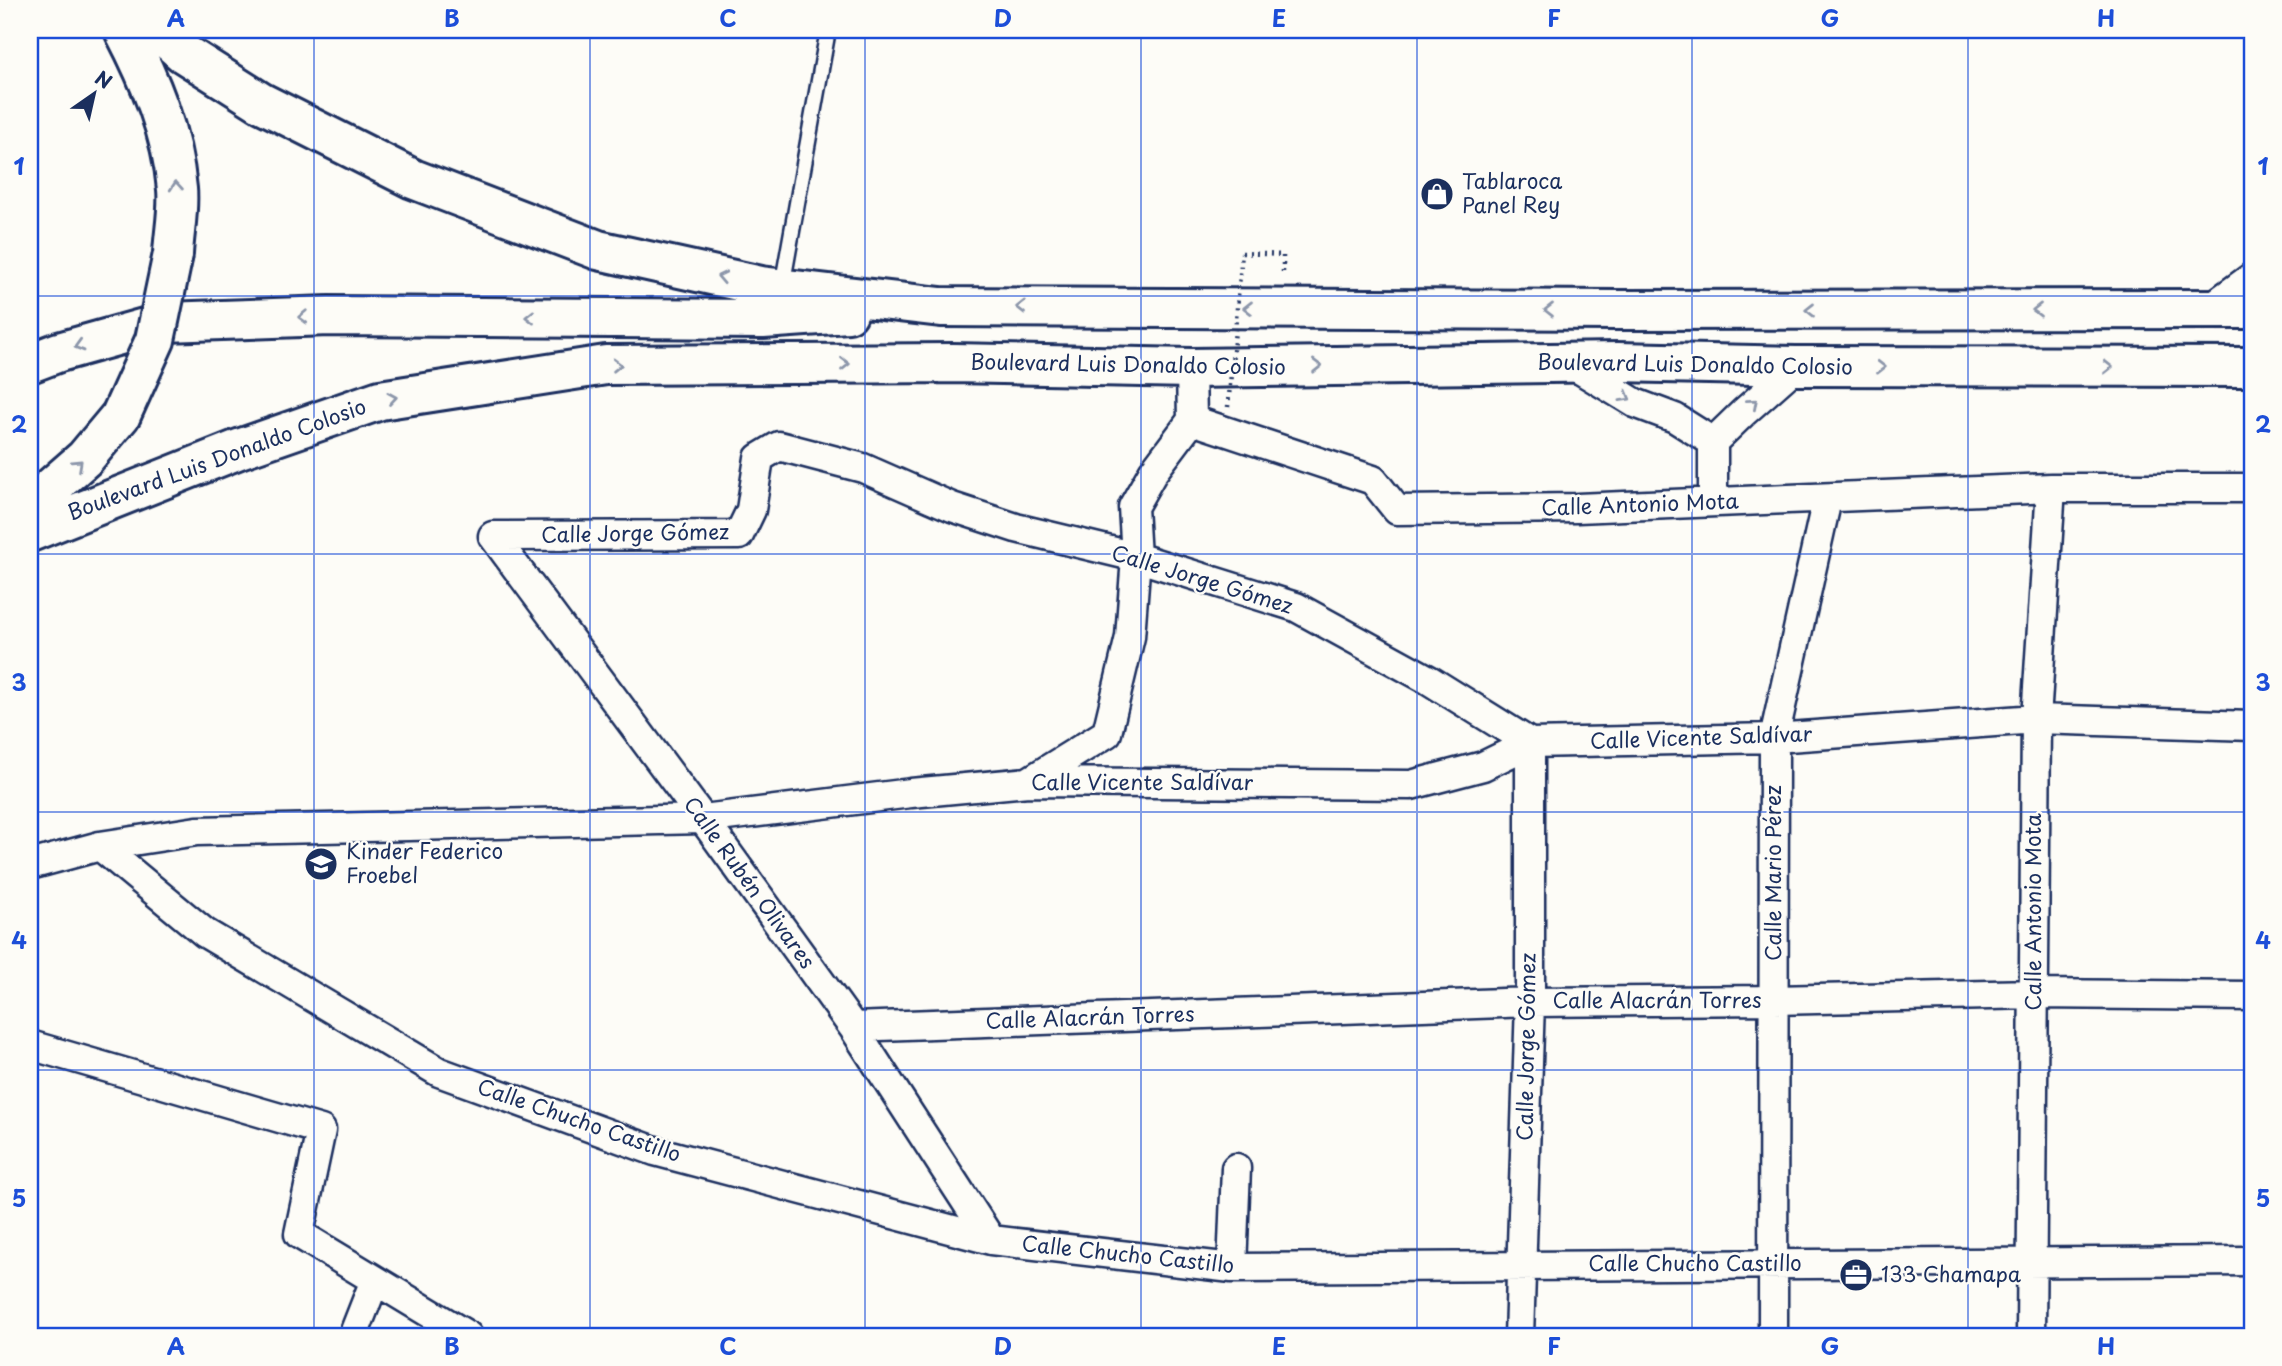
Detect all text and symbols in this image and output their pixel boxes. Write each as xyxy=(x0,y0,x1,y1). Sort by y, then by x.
text: A xyxy=(167,0,185,35)
text: B xyxy=(444,0,460,35)
text: C xyxy=(719,0,737,35)
text: D xyxy=(994,0,1012,35)
text: E xyxy=(1272,0,1286,35)
text: F xyxy=(1547,0,1561,35)
text: G xyxy=(1821,0,1839,35)
text: H xyxy=(2097,0,2115,35)
north arrow xyxy=(60,60,130,130)
text: N xyxy=(90,63,118,95)
text: 1 xyxy=(14,148,25,183)
text: 1 xyxy=(2258,148,2269,183)
place label: Tablaroca Panel Rey xyxy=(1462,164,1562,220)
shop icon: Tablaroca Panel Rey xyxy=(1418,175,1456,213)
one-way arrow xyxy=(169,180,184,191)
one-way arrow xyxy=(716,271,728,286)
one-way arrow xyxy=(1015,299,1026,315)
one-way arrow xyxy=(1243,300,1253,316)
one-way arrow xyxy=(1544,302,1554,318)
one-way arrow xyxy=(1804,302,1814,318)
one-way arrow xyxy=(2031,302,2042,318)
one-way arrow xyxy=(297,309,308,324)
one-way arrow xyxy=(524,309,535,325)
one-way arrow xyxy=(73,338,85,352)
street label: Boulevard Luis Donaldo Colosio xyxy=(970,344,1286,382)
street label: Boulevard Luis Donaldo Colosio xyxy=(1537,344,1853,382)
one-way arrow xyxy=(840,356,851,371)
one-way arrow xyxy=(613,357,623,373)
one-way arrow xyxy=(1313,358,1323,374)
one-way arrow xyxy=(1876,359,1887,375)
one-way arrow xyxy=(2104,359,2114,375)
street label: Boulevard Luis Donaldo Colosio xyxy=(63,389,370,527)
one-way arrow xyxy=(1619,389,1632,402)
one-way arrow xyxy=(387,391,398,406)
one-way arrow xyxy=(1745,399,1758,411)
text: 2 xyxy=(11,406,27,441)
text: 2 xyxy=(2255,406,2271,441)
one-way arrow xyxy=(70,459,83,472)
street label: Calle Antonio Mota xyxy=(1541,484,1740,522)
street label: Calle Jorge Gómez xyxy=(541,514,729,550)
street label: Calle Jorge Gómez xyxy=(1108,535,1297,621)
text: 3 xyxy=(11,664,27,699)
text: 3 xyxy=(2255,664,2271,699)
street label: Calle Vicente Saldívar xyxy=(1589,716,1813,756)
street label: Calle Vicente Saldívar xyxy=(1031,765,1254,797)
street label: Calle Mario Pérez xyxy=(1756,785,1788,961)
street label: Calle Rubén Olivares xyxy=(677,789,824,974)
street label: Calle Antonio Mota xyxy=(2016,813,2048,1011)
place label: Kinder Federico Froebel xyxy=(346,834,503,890)
school or university icon: Kinder Federico Froebel xyxy=(302,845,340,883)
text: 4 xyxy=(11,922,27,957)
text: 4 xyxy=(2255,922,2271,957)
street label: Calle Jorge Gómez xyxy=(1507,953,1543,1141)
street label: Calle Alacrán Torres xyxy=(1552,983,1762,1015)
street label: Calle Alacrán Torres xyxy=(985,996,1195,1036)
street label: Calle Chucho Castillo xyxy=(474,1069,686,1169)
text: 5 xyxy=(12,1180,26,1215)
text: 5 xyxy=(2256,1180,2270,1215)
street label: Calle Chucho Castillo xyxy=(1020,1226,1236,1280)
street label: Calle Chucho Castillo xyxy=(1588,1246,1802,1278)
office icon: 133 Chamapa xyxy=(1837,1256,1875,1294)
place label: 133 Chamapa xyxy=(1881,1257,2022,1289)
text: A xyxy=(167,1328,185,1363)
text: B xyxy=(444,1328,460,1363)
text: C xyxy=(719,1328,737,1363)
text: D xyxy=(994,1328,1012,1363)
text: E xyxy=(1272,1328,1286,1363)
text: F xyxy=(1547,1328,1561,1363)
text: G xyxy=(1821,1328,1839,1363)
text: H xyxy=(2097,1328,2115,1363)

